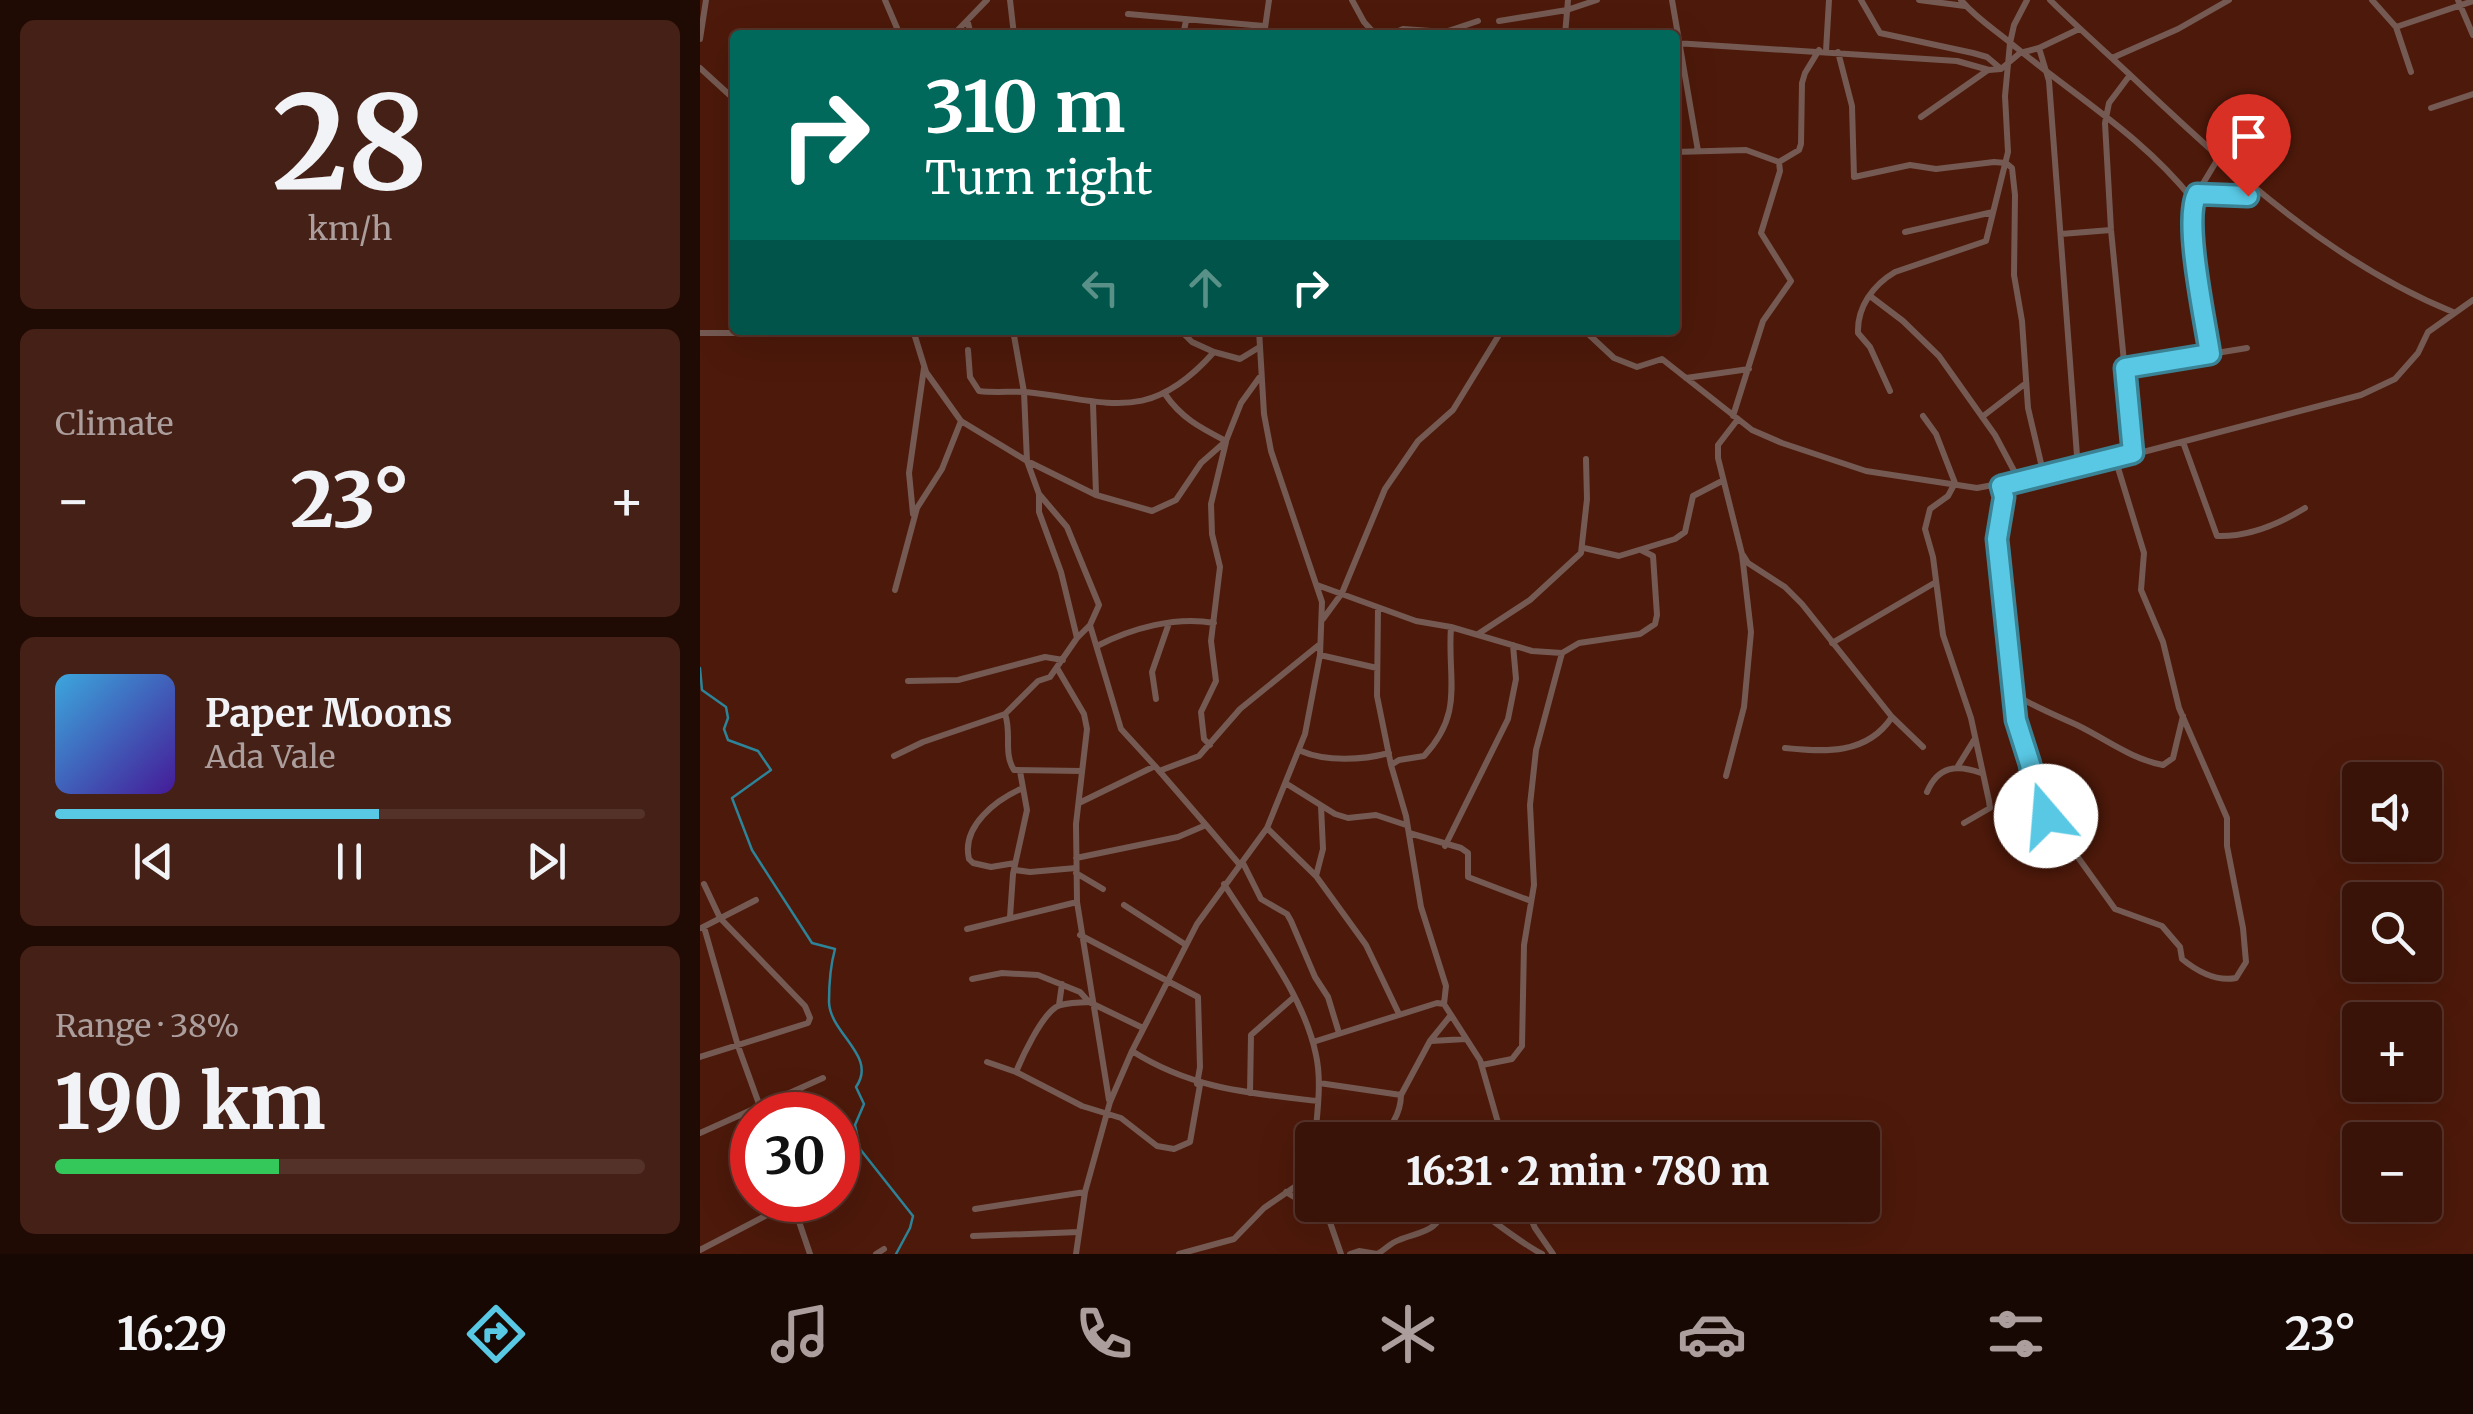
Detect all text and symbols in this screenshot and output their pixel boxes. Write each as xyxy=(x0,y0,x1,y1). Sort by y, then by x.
text: 28 xyxy=(272,62,428,225)
text: 310 m xyxy=(925,63,1125,151)
icon: right xyxy=(760,70,890,200)
pin xyxy=(2206,94,2291,197)
icon: arrive xyxy=(2221,109,2276,164)
text: Turn right xyxy=(925,150,1153,206)
text: km/h xyxy=(308,209,392,249)
icon: left xyxy=(1073,260,1128,315)
icon: ahead xyxy=(1178,260,1233,315)
icon: right xyxy=(1283,260,1338,315)
text: Climate xyxy=(55,404,173,444)
text: 23° xyxy=(290,453,410,547)
text: − xyxy=(55,466,92,535)
text: + xyxy=(608,466,645,535)
text: Paper Moons xyxy=(205,690,452,737)
text: Ada Vale xyxy=(205,737,335,777)
map controls xyxy=(2342,762,2442,1222)
button: sound xyxy=(2342,762,2442,862)
position arrow xyxy=(1994,764,2098,868)
icon: previous xyxy=(126,834,181,889)
icon: pause xyxy=(322,834,377,889)
icon: next xyxy=(519,834,574,889)
button: search xyxy=(2342,882,2442,982)
button: + xyxy=(2342,1002,2442,1102)
text: Range · 38% xyxy=(55,1006,239,1046)
text: 190 km xyxy=(55,1055,326,1149)
speed limit sign: 30 xyxy=(730,1092,860,1222)
button: − xyxy=(2342,1122,2442,1222)
text: 16:31 · 2 min · 780 m xyxy=(1406,1148,1769,1195)
icon: directions xyxy=(461,1299,531,1369)
icon: music xyxy=(765,1299,835,1369)
icon: phone xyxy=(1069,1299,1139,1369)
icon: climate xyxy=(1373,1299,1443,1369)
icon: car xyxy=(1677,1299,1747,1369)
icon: filters xyxy=(1981,1299,2051,1369)
text: 16:29 xyxy=(117,1306,227,1362)
text: 23° xyxy=(2285,1306,2356,1362)

